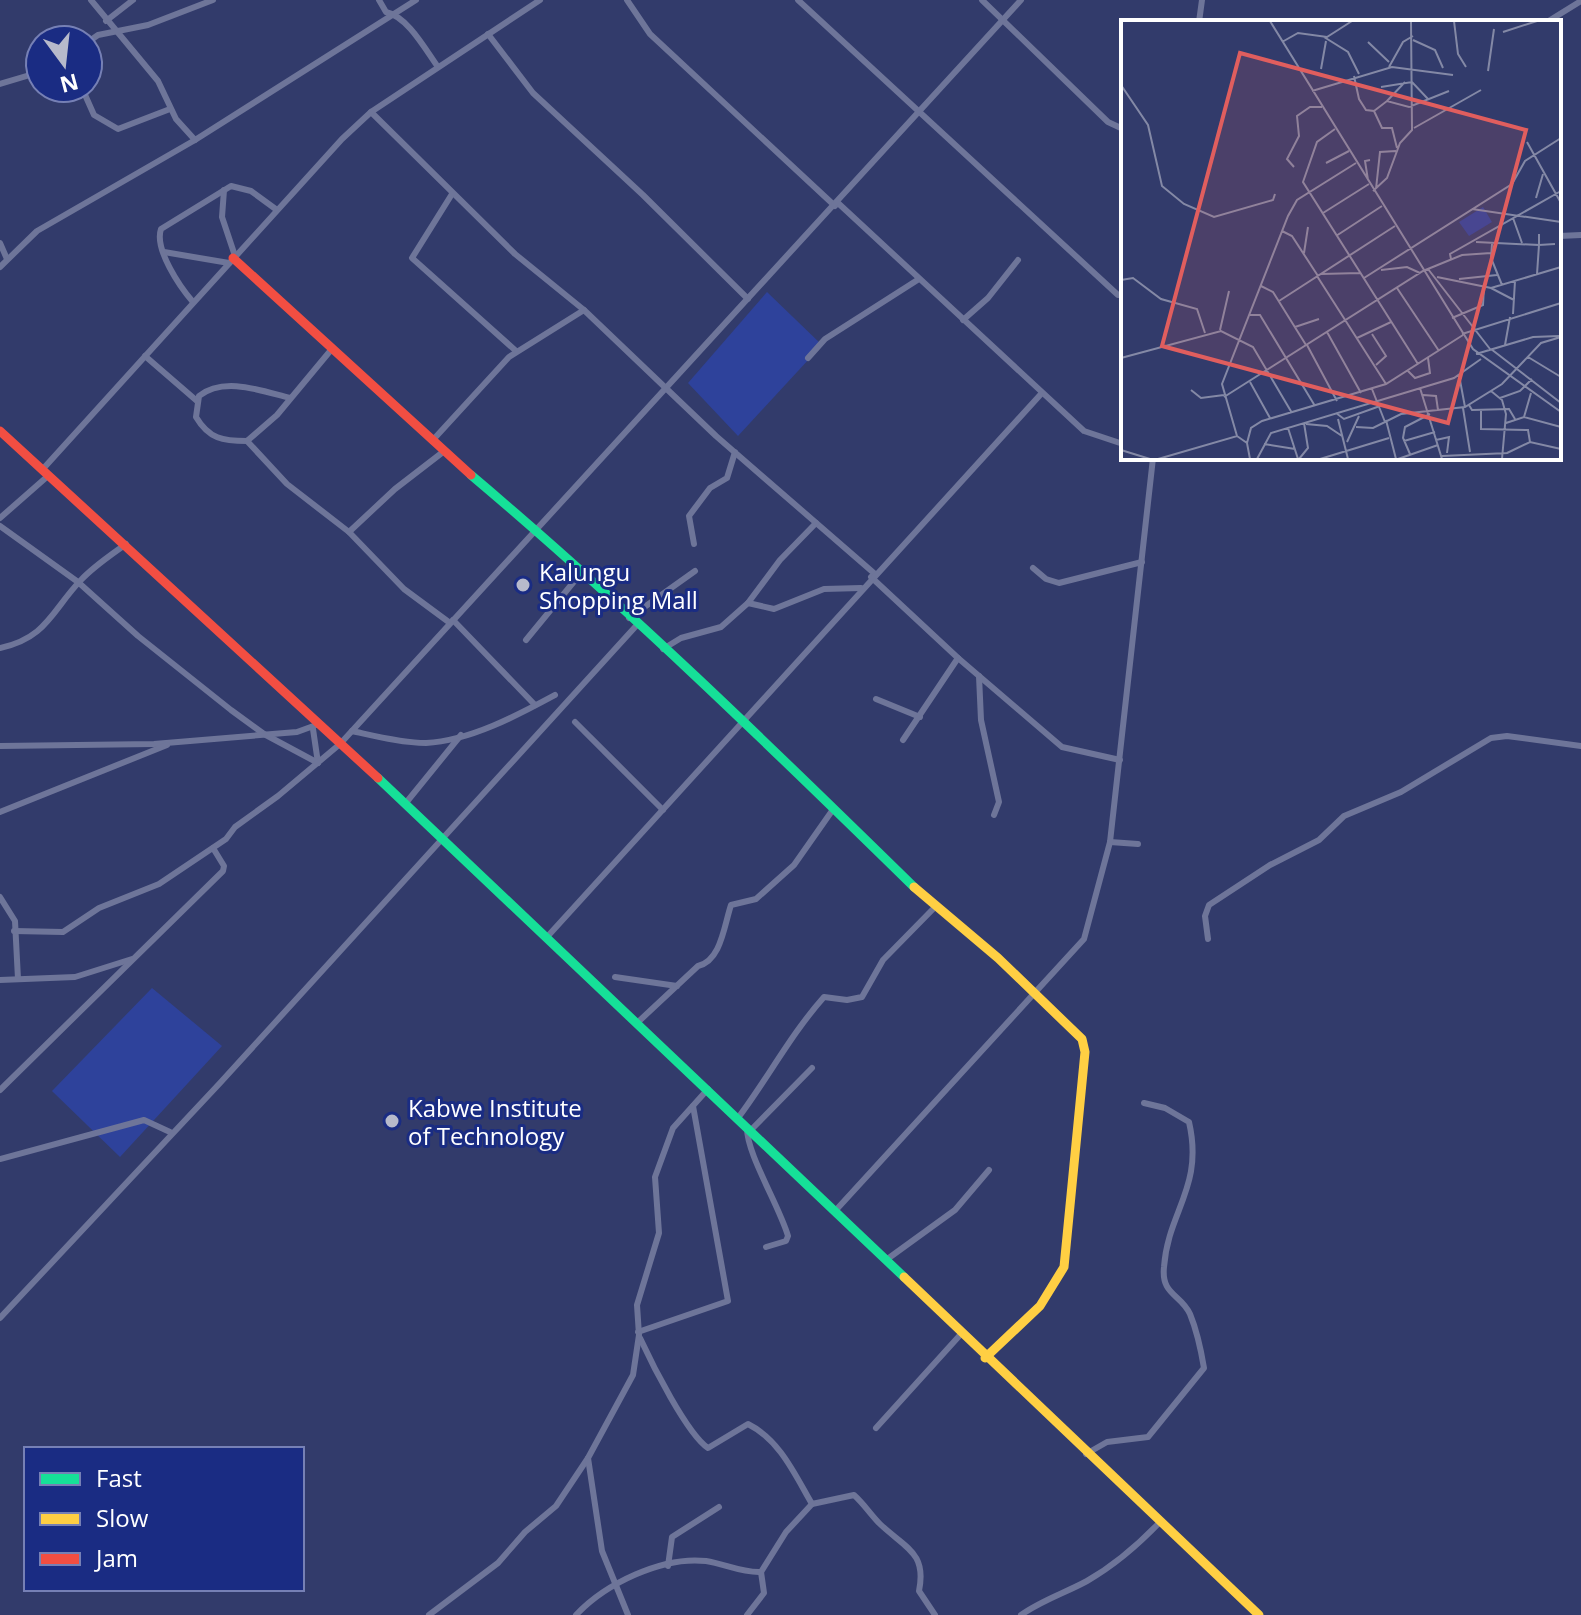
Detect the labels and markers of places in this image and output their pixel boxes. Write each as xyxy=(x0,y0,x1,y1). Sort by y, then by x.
place label: Kalungu Shopping Mall xyxy=(539,555,698,616)
marker: Kalungu Shopping Mall xyxy=(514,576,532,594)
place label: Kabwe Institute of Technology xyxy=(408,1091,582,1152)
marker: Kabwe Institute of Technology xyxy=(383,1112,401,1130)

